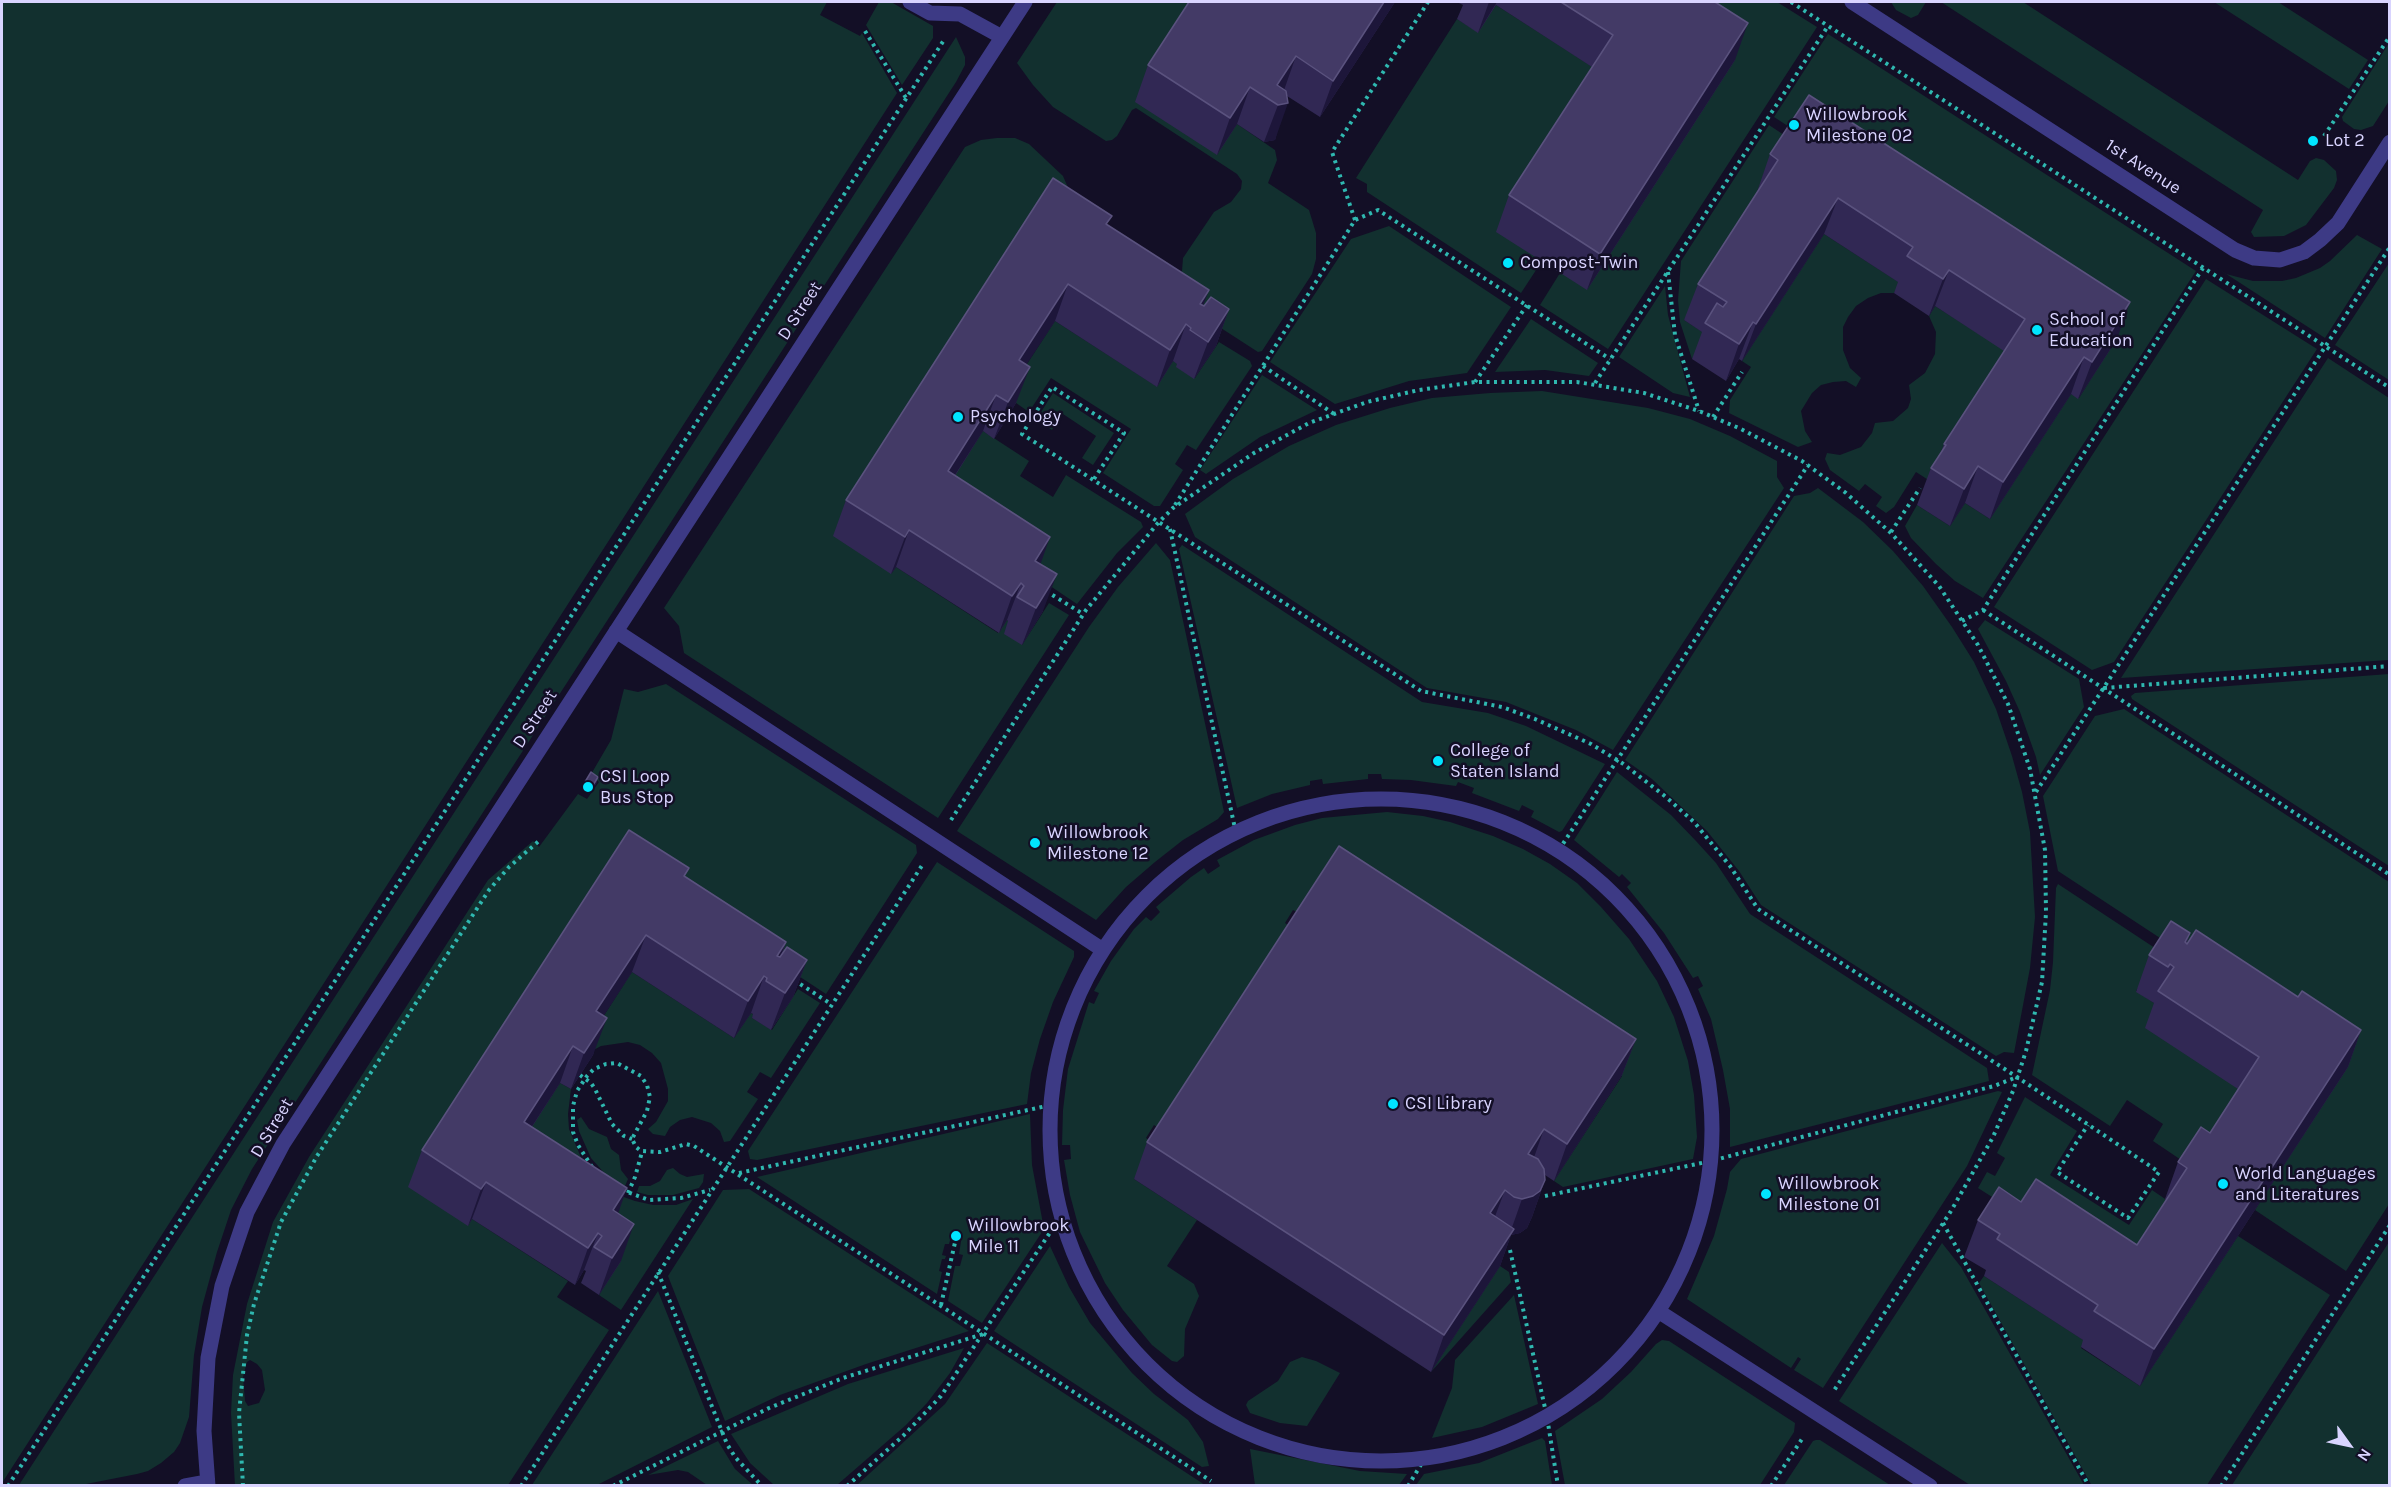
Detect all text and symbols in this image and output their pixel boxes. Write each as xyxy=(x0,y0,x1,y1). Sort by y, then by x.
place label: Willowbrook Milestone 02 xyxy=(1806,104,1912,146)
marker: Willowbrook Milestone 02 xyxy=(1787,118,1801,132)
place label: Lot 2 xyxy=(2325,130,2365,152)
marker: Lot 2 xyxy=(2306,134,2320,148)
street label: 1st Avenue xyxy=(2101,135,2185,199)
place label: Compost-Twin xyxy=(1520,252,1638,274)
marker: Compost-Twin xyxy=(1501,256,1515,270)
street label: D Street xyxy=(773,278,827,344)
place label: School of Education xyxy=(2049,309,2133,352)
marker: School of Education xyxy=(2030,323,2044,337)
place label: Psychology xyxy=(970,406,1061,428)
marker: Psychology xyxy=(951,410,965,424)
street label: D Street xyxy=(508,686,562,752)
place label: College of Staten Island xyxy=(1450,740,1560,783)
marker: College of Staten Island xyxy=(1431,754,1445,768)
place label: CSI Loop Bus Stop xyxy=(600,766,674,808)
marker: CSI Loop Bus Stop xyxy=(581,780,595,794)
place label: Willowbrook Milestone 12 xyxy=(1047,822,1149,864)
marker: Willowbrook Milestone 12 xyxy=(1028,836,1042,850)
place label: CSI Library xyxy=(1405,1093,1492,1115)
street label: D Street xyxy=(246,1094,298,1162)
marker: CSI Library xyxy=(1386,1097,1400,1111)
place label: World Languages and Literatures xyxy=(2235,1163,2376,1206)
place label: Willowbrook Milestone 01 xyxy=(1778,1173,1880,1216)
marker: World Languages and Literatures xyxy=(2216,1177,2230,1191)
marker: Willowbrook Milestone 01 xyxy=(1759,1187,1773,1201)
place label: Willowbrook Mile 11 xyxy=(968,1215,1069,1258)
marker: Willowbrook Mile 11 xyxy=(949,1229,963,1243)
north arrow xyxy=(2319,1415,2379,1475)
text: N xyxy=(2353,1445,2376,1465)

